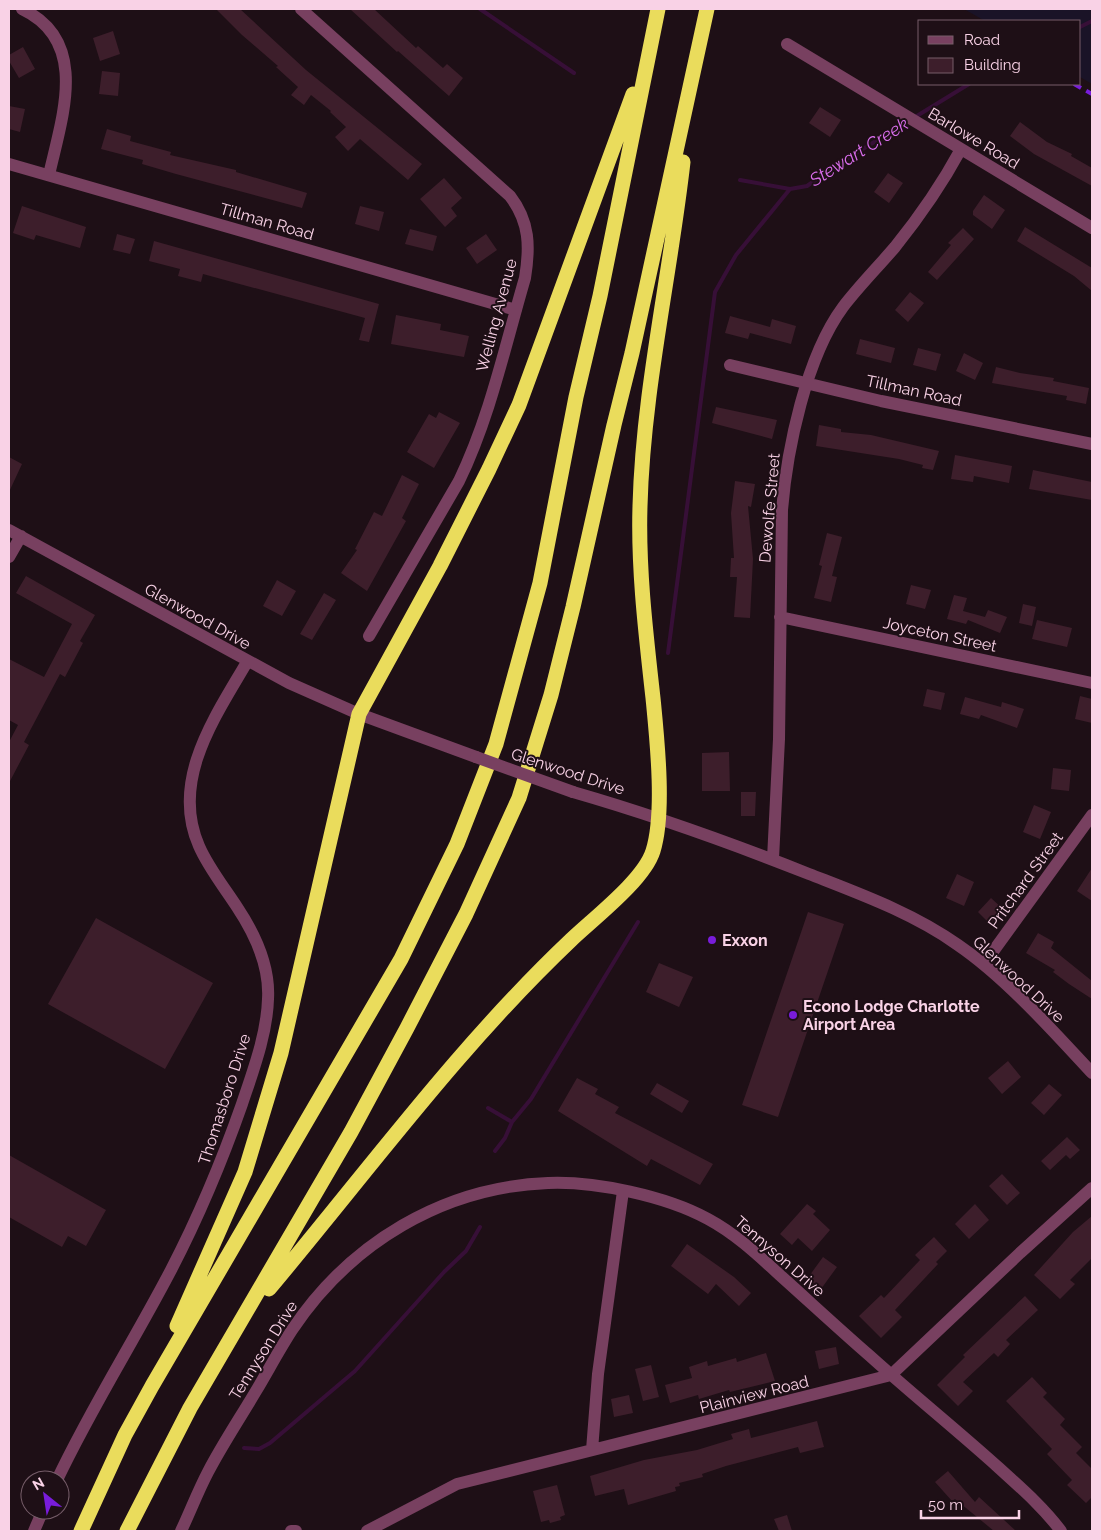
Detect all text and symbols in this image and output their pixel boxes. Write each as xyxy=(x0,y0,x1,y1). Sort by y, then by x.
legend xyxy=(918,20,1081,85)
text: Road xyxy=(964,31,1000,49)
text: Building xyxy=(964,56,1021,74)
street label: Barlowe Road xyxy=(925,104,1023,173)
water label: Stewart Creek xyxy=(805,113,912,191)
street label: Tillman Road xyxy=(218,199,316,244)
street label: Welling Avenue xyxy=(472,257,521,374)
street label: Tillman Road xyxy=(864,371,963,410)
street label: Dewolfe Street xyxy=(755,452,784,564)
street label: Glenwood Drive xyxy=(141,579,254,653)
street label: Joyceton Street xyxy=(881,613,999,656)
street label: Glenwood Drive xyxy=(509,744,627,799)
street label: Pritchard Street xyxy=(984,828,1067,932)
place label: Exxon xyxy=(722,931,768,950)
street label: Glenwood Drive xyxy=(969,932,1068,1027)
marker: Exxon xyxy=(706,934,718,946)
place label: Econo Lodge Charlotte Airport Area xyxy=(803,997,980,1034)
marker: Econo Lodge Charlotte Airport Area xyxy=(787,1009,799,1021)
street label: Thomasboro Drive xyxy=(194,1031,255,1167)
street label: Tennyson Drive xyxy=(731,1212,829,1301)
street label: Tennyson Drive xyxy=(225,1297,301,1403)
street label: Plainview Road xyxy=(698,1372,811,1417)
north arrow xyxy=(20,1470,70,1520)
text: N xyxy=(30,1474,47,1493)
scale bar xyxy=(921,1488,1018,1520)
text: 50 m xyxy=(928,1496,963,1514)

